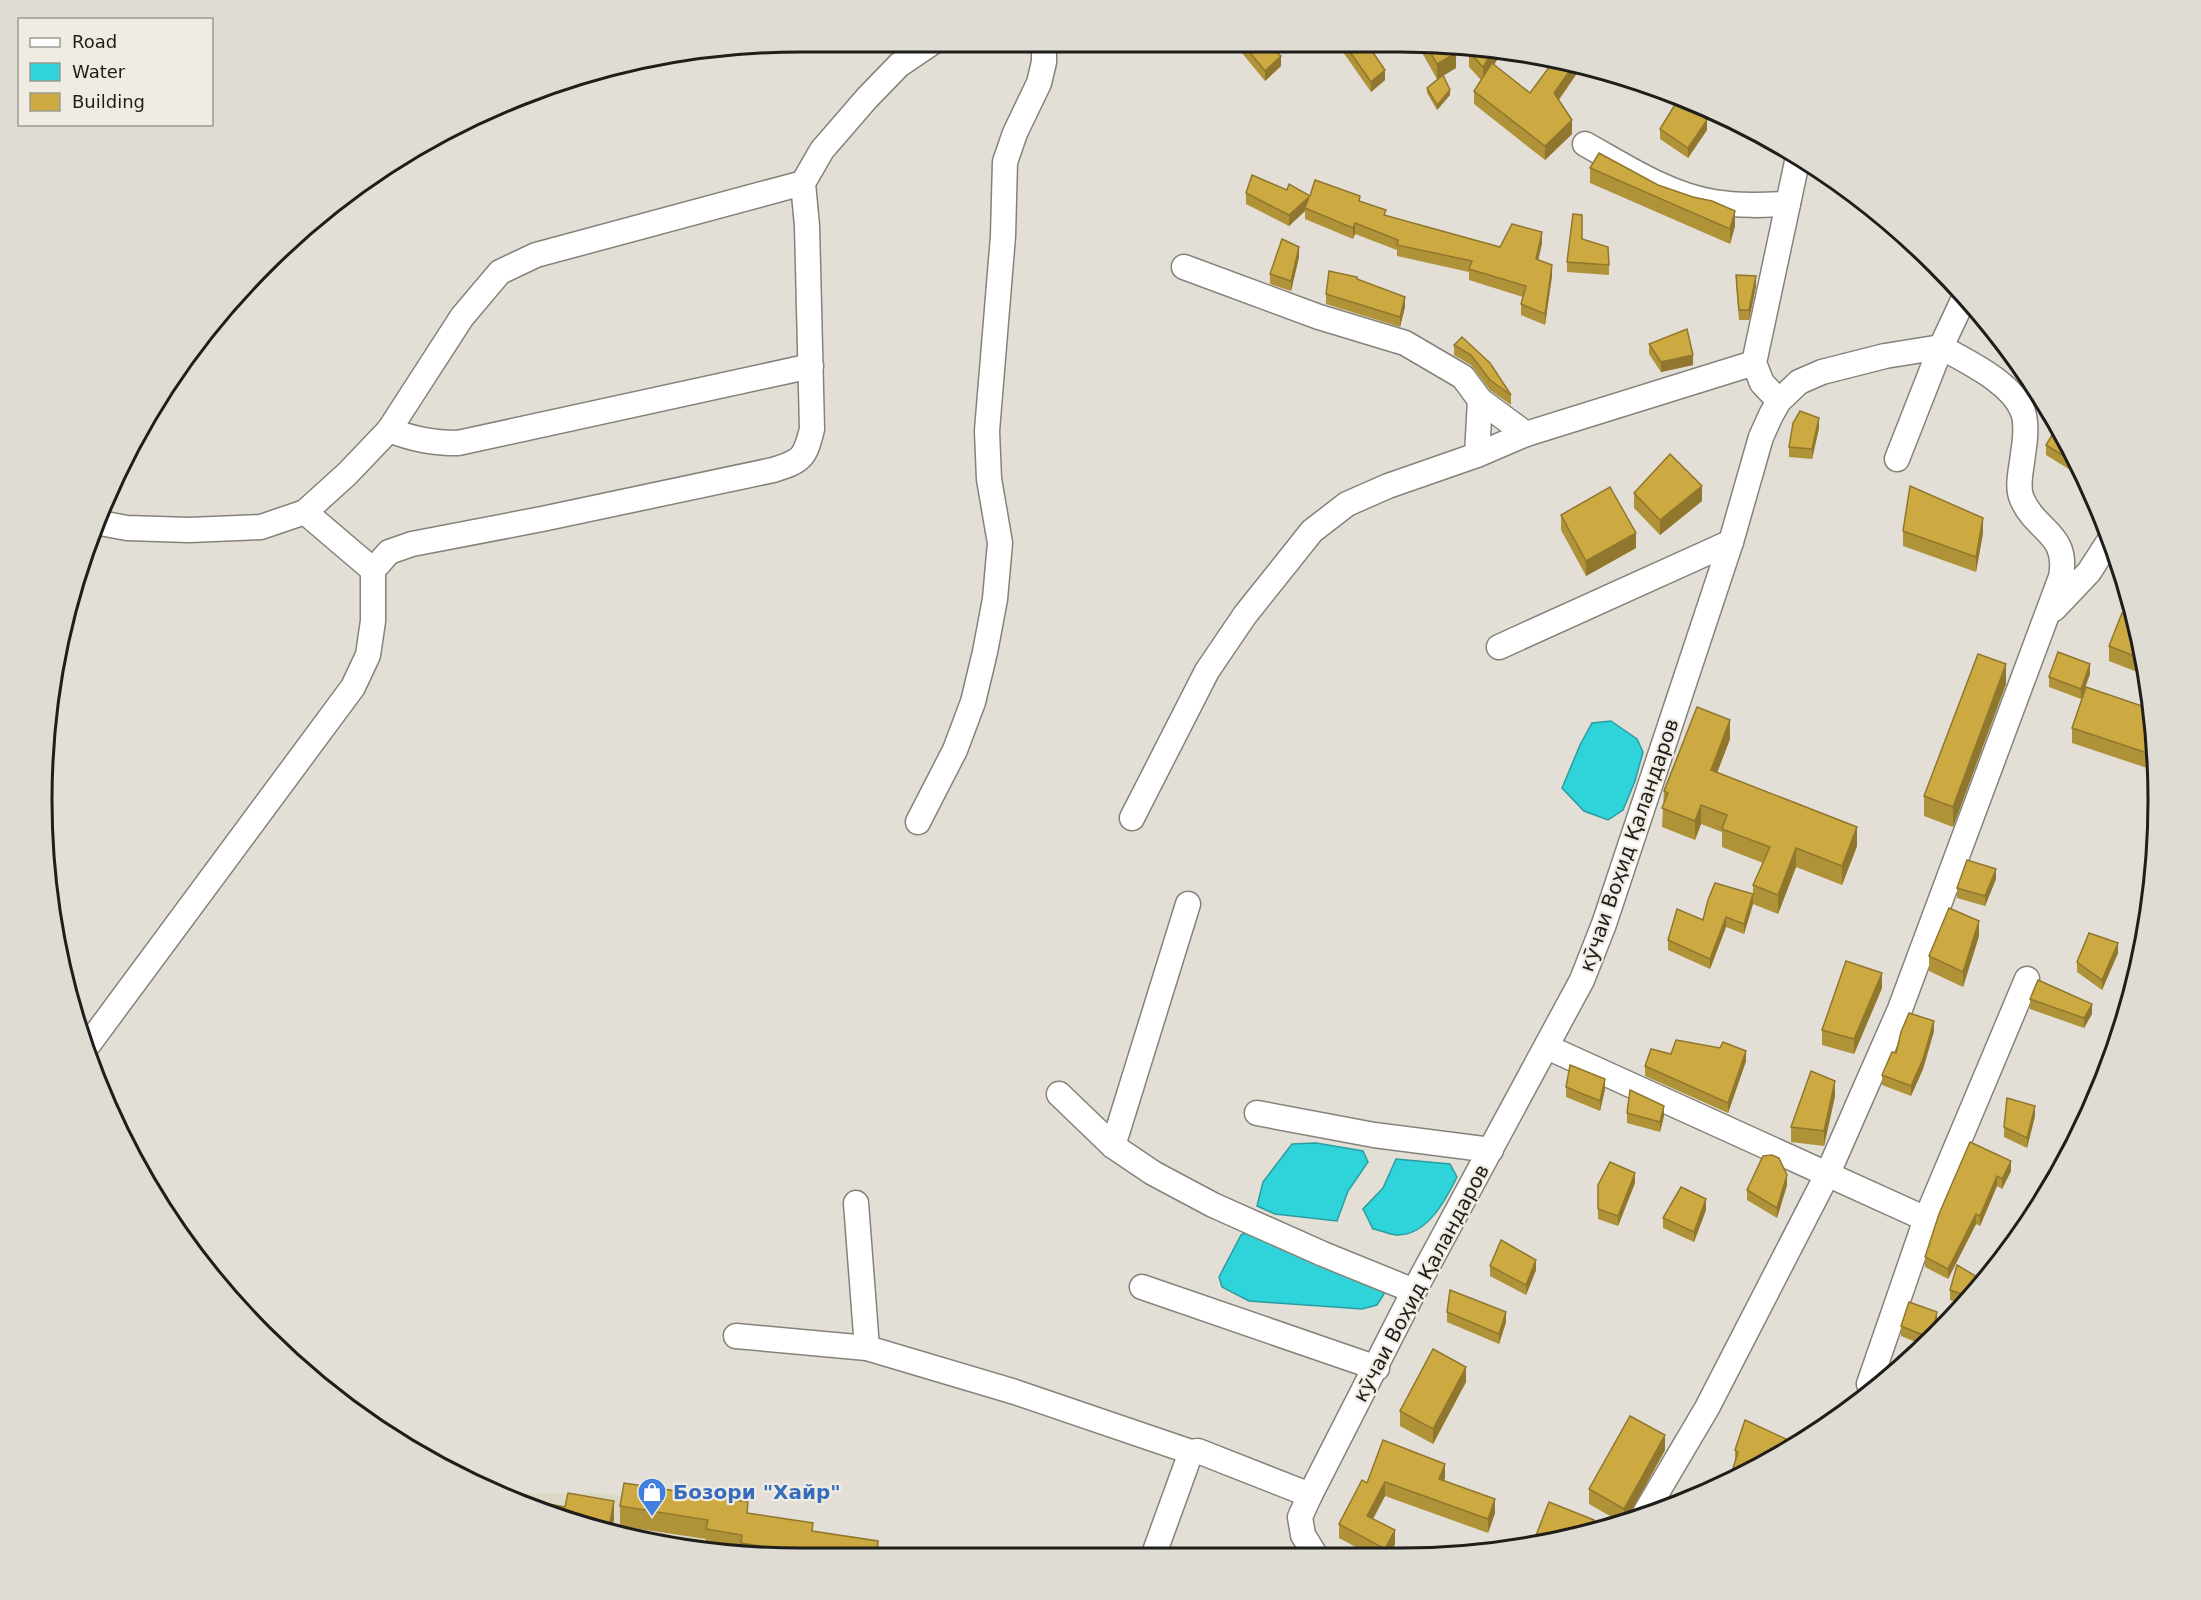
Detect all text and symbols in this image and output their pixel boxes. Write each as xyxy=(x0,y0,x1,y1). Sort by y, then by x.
legend xyxy=(18,18,213,126)
text: Road xyxy=(72,31,117,52)
text: Water xyxy=(72,61,126,82)
text: Building xyxy=(72,91,145,112)
street label: кӯчаи Воҳид Қаландаров xyxy=(1574,715,1684,975)
street label: кӯчаи Воҳид Қаландаров xyxy=(1348,1160,1494,1406)
shop icon: Бозори "Хайр" xyxy=(636,1476,668,1518)
place label: Бозори "Хайр" xyxy=(673,1480,841,1504)

